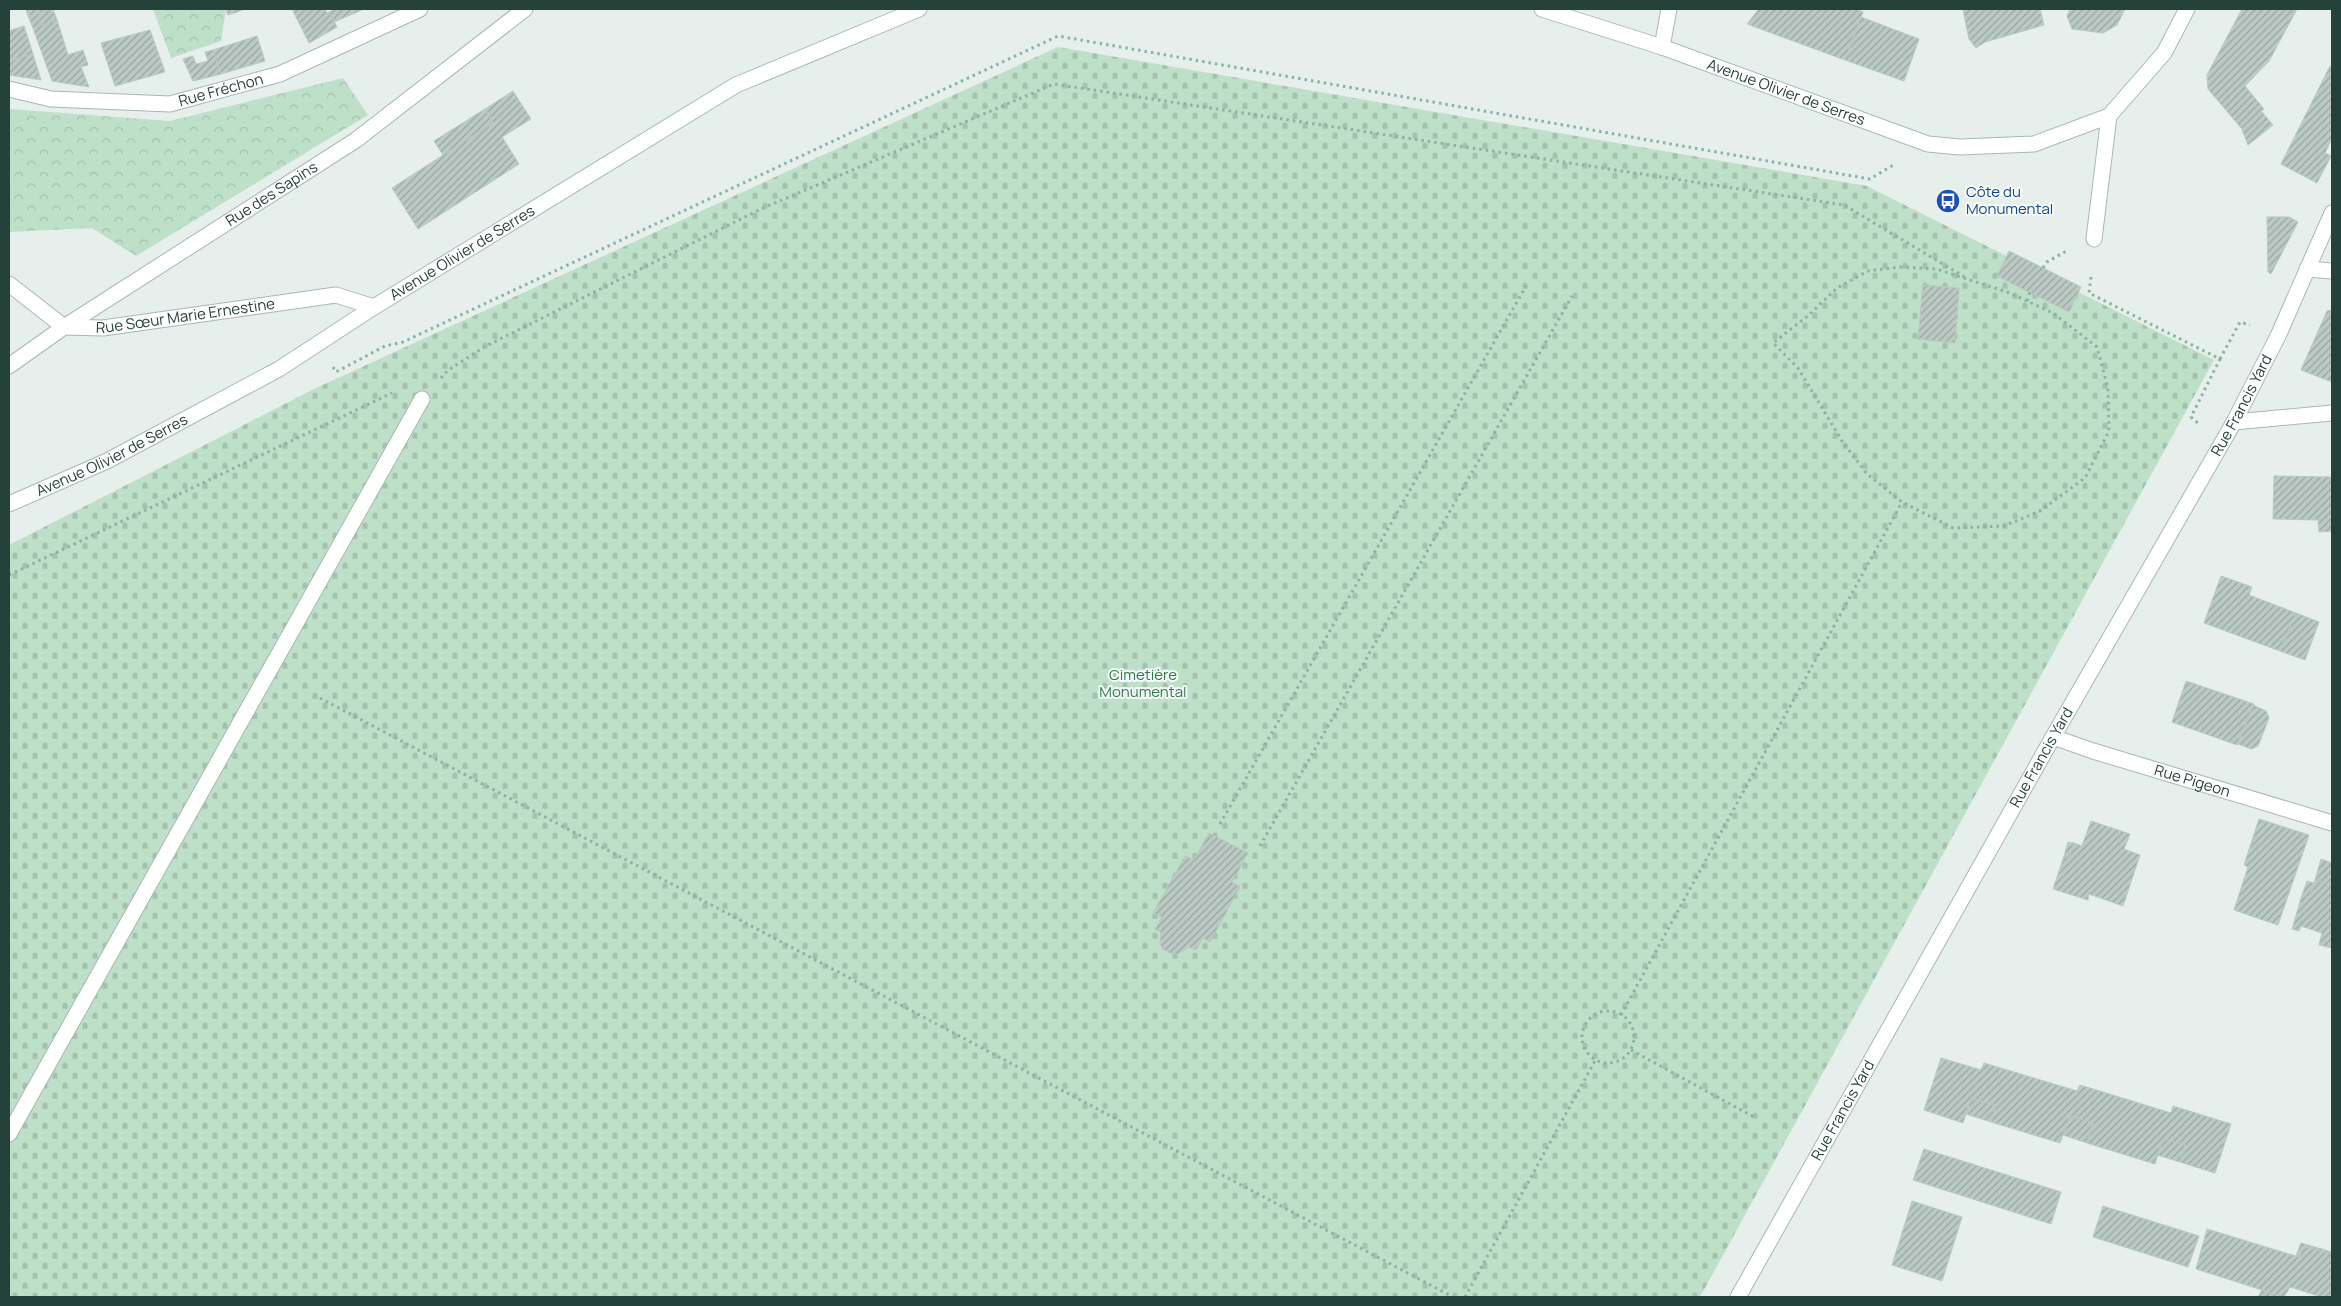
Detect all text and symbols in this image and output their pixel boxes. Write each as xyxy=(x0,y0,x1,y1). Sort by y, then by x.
street label: Avenue Olivier de Serres xyxy=(1704,53,1868,130)
street label: Rue Fréchon xyxy=(176,68,266,111)
street label: Rue des Sapins xyxy=(221,156,322,231)
place label: Côte du Monumental xyxy=(1966,181,2053,219)
bus stop icon: Côte du Monumental xyxy=(1935,188,1961,214)
street label: Avenue Olivier de Serres xyxy=(385,200,539,305)
street label: Rue Sœur Marie Ernestine xyxy=(96,293,276,338)
street label: Rue Francis Yard xyxy=(2206,351,2277,460)
street label: Avenue Olivier de Serres xyxy=(33,409,191,501)
park label: Cimetière Monumental xyxy=(1099,664,1187,702)
street label: Rue Francis Yard xyxy=(2004,703,2078,811)
street label: Rue Pigeon xyxy=(2152,759,2233,802)
street label: Rue Francis Yard xyxy=(1806,1056,1879,1164)

